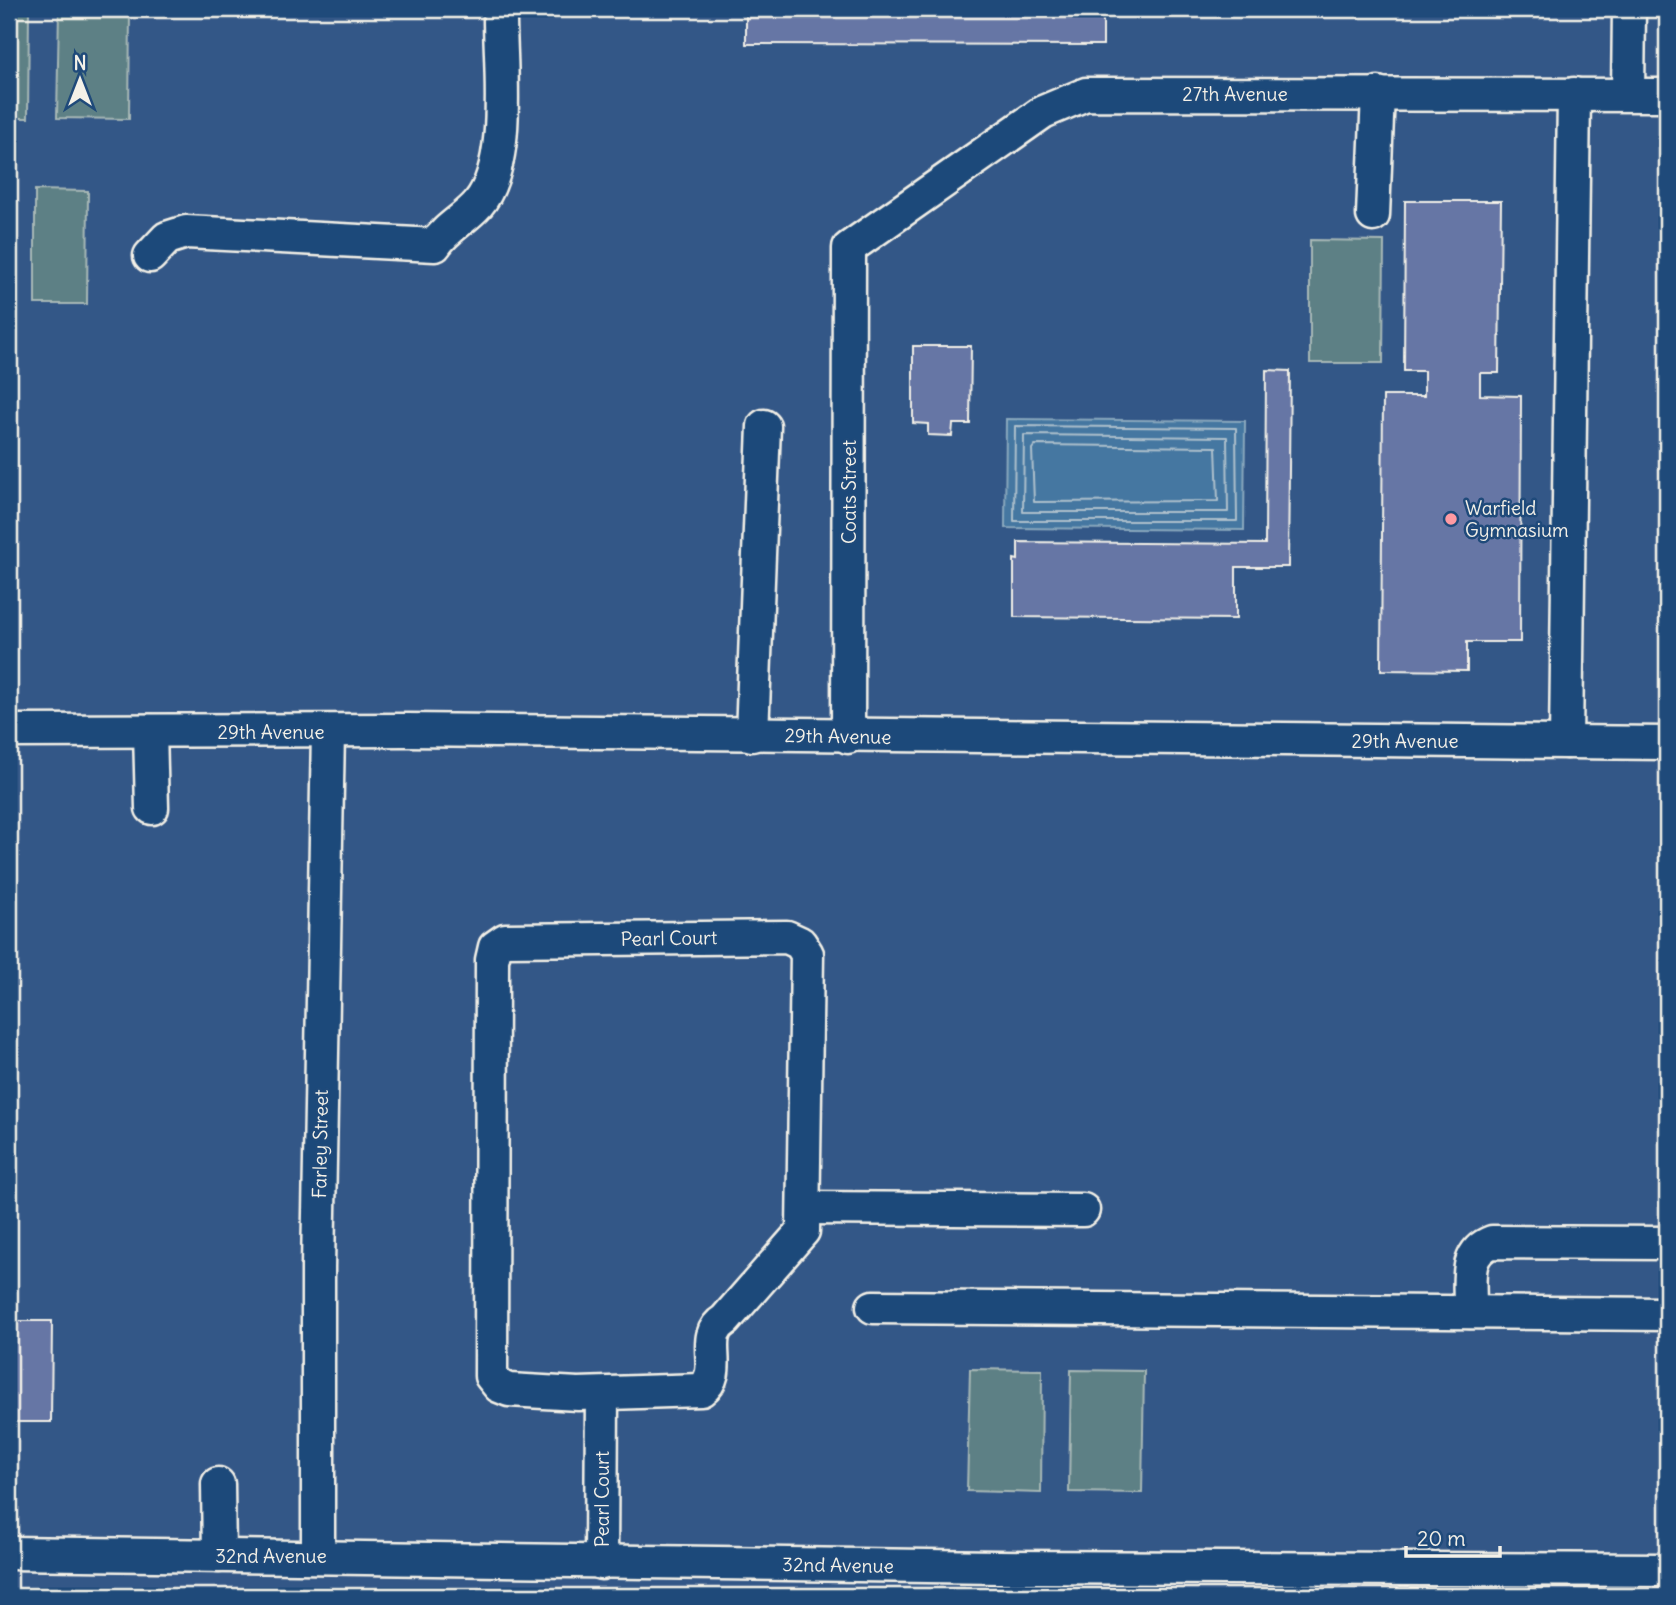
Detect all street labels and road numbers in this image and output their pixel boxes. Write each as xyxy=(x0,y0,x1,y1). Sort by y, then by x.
street label: 27th Avenue xyxy=(1182,82,1288,106)
street label: Coats Street xyxy=(837,440,861,544)
street label: 29th Avenue xyxy=(218,720,324,744)
street label: 29th Avenue xyxy=(784,723,892,749)
street label: 29th Avenue xyxy=(1352,729,1458,753)
street label: Pearl Court xyxy=(621,925,717,951)
street label: Farley Street xyxy=(307,1089,333,1199)
street label: Pearl Court xyxy=(590,1451,614,1547)
street label: 32nd Avenue xyxy=(215,1544,327,1568)
street label: 32nd Avenue xyxy=(782,1552,894,1578)

